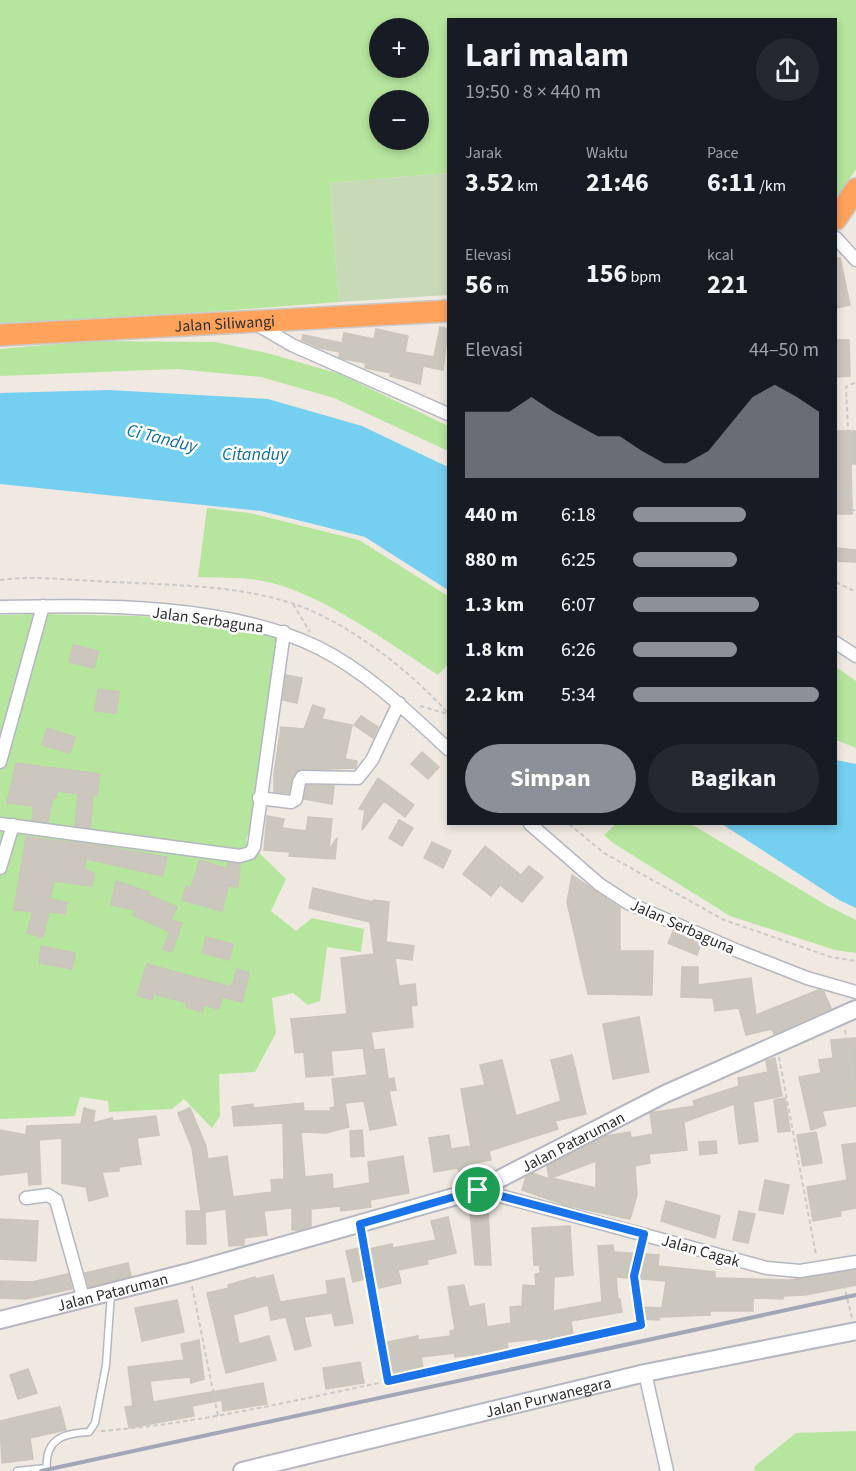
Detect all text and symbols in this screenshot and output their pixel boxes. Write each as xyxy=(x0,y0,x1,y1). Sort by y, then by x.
map controls xyxy=(369,18,429,150)
button: + xyxy=(369,18,429,78)
text: Lari malam xyxy=(465,32,629,79)
button: share xyxy=(756,38,819,101)
text: 19:50 · 8 × 440 m xyxy=(465,78,601,106)
button: − xyxy=(369,90,429,150)
text: Jarak xyxy=(465,142,502,164)
text: Waktu xyxy=(586,142,628,164)
text: Pace xyxy=(707,142,738,164)
text: 3.52 xyxy=(465,164,514,201)
text: 21:46 xyxy=(586,164,649,201)
text: 6:11 xyxy=(707,164,756,201)
text: km xyxy=(514,175,538,197)
text: /km xyxy=(756,175,786,197)
text: Elevasi xyxy=(465,244,511,266)
text: kcal xyxy=(707,244,734,266)
text: 156 xyxy=(586,255,627,292)
text: 56 xyxy=(465,266,492,303)
text: bpm xyxy=(627,266,661,288)
text: 221 xyxy=(707,266,748,303)
text: m xyxy=(492,277,509,299)
street label: Jalan Siliwangi xyxy=(174,310,276,338)
text: Elevasi xyxy=(465,336,523,364)
text: 44–50 m xyxy=(749,336,819,364)
water label: Ci Tanduy xyxy=(124,418,201,460)
water label: Citanduy xyxy=(222,442,289,467)
text: 440 m xyxy=(465,501,518,529)
text: 6:18 xyxy=(561,501,596,529)
text: 880 m xyxy=(465,546,518,574)
text: 6:25 xyxy=(561,546,596,574)
text: 1.3 km xyxy=(465,591,524,619)
text: 6:07 xyxy=(561,591,596,619)
street label: Jalan Serbaguna xyxy=(151,601,265,639)
text: 1.8 km xyxy=(465,636,524,664)
text: 6:26 xyxy=(561,636,596,664)
text: 2.2 km xyxy=(465,681,524,709)
text: 5:34 xyxy=(561,681,596,709)
button: Simpan xyxy=(465,744,636,813)
button: Bagikan xyxy=(648,744,819,813)
street label: Jalan Serbaguna xyxy=(627,894,738,960)
street label: Jalan Pataruman xyxy=(518,1106,629,1178)
pin xyxy=(452,1164,503,1215)
icon: arrive xyxy=(461,1173,494,1206)
street label: Jalan Cagak xyxy=(659,1229,743,1273)
street label: Jalan Pataruman xyxy=(55,1268,170,1317)
street label: Jalan Purwanegara xyxy=(483,1372,613,1423)

